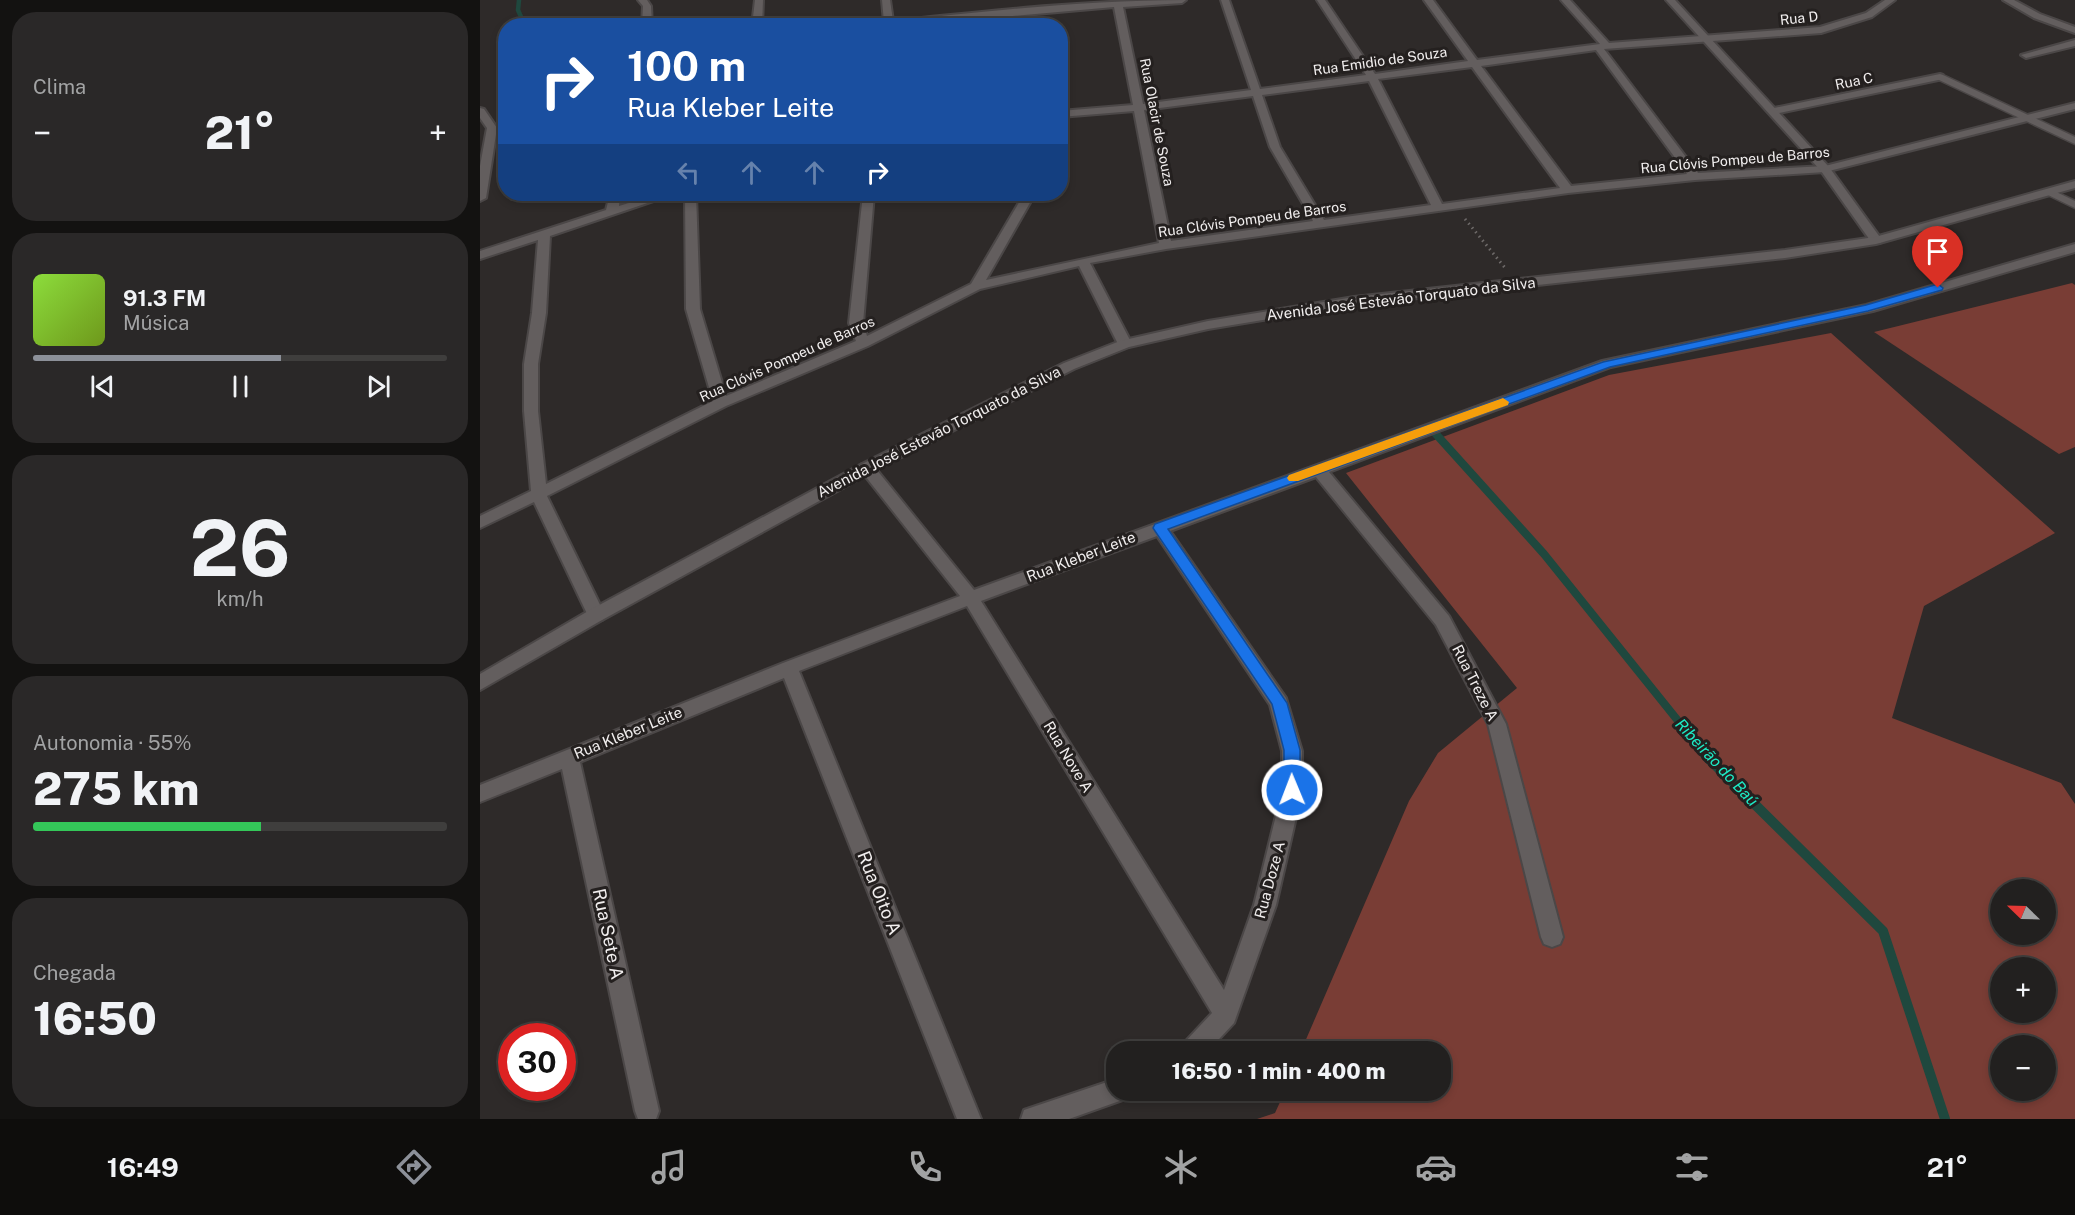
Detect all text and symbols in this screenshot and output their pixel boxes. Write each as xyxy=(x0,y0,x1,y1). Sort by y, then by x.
street label: Rua D xyxy=(1779,8,1819,28)
text: 100 m xyxy=(627,41,746,90)
icon: right xyxy=(528,42,606,120)
street label: Rua Emidio de Souza xyxy=(1312,44,1448,78)
street label: Rua Olacir de Souza xyxy=(1137,57,1177,187)
street label: Rua C xyxy=(1834,69,1874,93)
text: Clima xyxy=(33,75,86,99)
text: Rua Kleber Leite xyxy=(627,91,834,123)
text: 21° xyxy=(205,106,275,159)
text: − xyxy=(33,114,51,152)
text: + xyxy=(429,114,447,152)
street label: Rua Clóvis Pompeu de Barros xyxy=(1640,144,1830,176)
icon: left xyxy=(672,156,705,189)
icon: ahead xyxy=(735,156,768,189)
icon: ahead xyxy=(798,156,831,189)
icon: right xyxy=(861,156,894,189)
street label: Rua Clóvis Pompeu de Barros xyxy=(1157,198,1347,240)
pin xyxy=(1912,226,1963,288)
icon: arrive xyxy=(1921,235,1954,268)
street label: Avenida José Estevão Torquato da Silva xyxy=(1265,274,1536,323)
text: 91.3 FM xyxy=(123,285,206,311)
text: Música xyxy=(123,311,189,335)
street label: Rua Clóvis Pompeu de Barros xyxy=(697,313,877,405)
street label: Avenida José Estevão Torquato da Silva xyxy=(814,362,1063,501)
icon: previous xyxy=(86,370,119,403)
icon: pause xyxy=(224,370,257,403)
icon: next xyxy=(362,370,395,403)
text: 26 xyxy=(189,502,291,594)
street label: Rua Kleber Leite xyxy=(1024,528,1138,585)
text: km/h xyxy=(216,587,264,611)
street label: Rua Treze A xyxy=(1449,642,1502,724)
street label: Rua Kleber Leite xyxy=(571,703,684,762)
water label: Ribeirão do Baú xyxy=(1671,715,1762,810)
street label: Rua Nove A xyxy=(1040,718,1097,796)
text: Autonomia · 55% xyxy=(33,731,192,755)
position arrow xyxy=(1260,758,1324,822)
text: 275 km xyxy=(33,762,199,815)
street label: Rua Doze A xyxy=(1251,839,1288,920)
street label: Rua Oito A xyxy=(853,848,906,938)
north arrow xyxy=(1990,879,2056,945)
map controls xyxy=(1990,879,2056,1101)
street label: Rua Sete A xyxy=(589,886,628,982)
button: + xyxy=(1990,957,2056,1023)
text: Chegada xyxy=(33,961,116,985)
text: 16:50 xyxy=(33,992,157,1045)
speed limit sign: 30 xyxy=(498,1023,576,1101)
button: − xyxy=(1990,1035,2056,1101)
text: 16:50 · 1 min · 400 m xyxy=(1172,1058,1385,1084)
icon: directions xyxy=(393,1146,435,1188)
icon: music xyxy=(648,1146,690,1188)
icon: phone xyxy=(904,1146,946,1188)
icon: climate xyxy=(1160,1146,1202,1188)
icon: car xyxy=(1415,1146,1457,1188)
icon: filters xyxy=(1671,1146,1713,1188)
text: 16:49 xyxy=(107,1151,179,1183)
text: 21° xyxy=(1927,1151,1968,1183)

